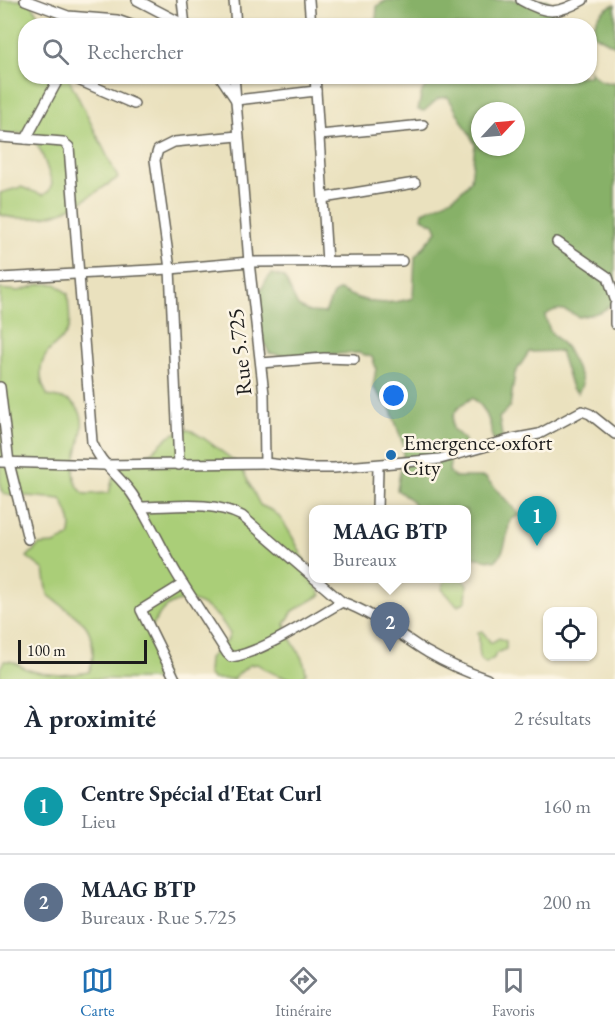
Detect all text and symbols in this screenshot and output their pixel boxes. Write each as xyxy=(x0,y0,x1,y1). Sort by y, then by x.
search box xyxy=(18,18,597,84)
icon: search xyxy=(39,35,72,68)
text: Rechercher xyxy=(87,37,183,66)
north arrow xyxy=(471,102,525,156)
street label: Rue 5.725 xyxy=(221,307,258,397)
your location xyxy=(379,381,408,410)
place label: Emergence-oxfort City xyxy=(403,428,553,482)
marker: Emergence-oxfort City xyxy=(384,448,398,462)
pin: 1 xyxy=(518,496,556,546)
popup xyxy=(309,505,471,583)
text: MAAG BTP xyxy=(333,517,447,546)
text: Bureaux xyxy=(333,546,397,572)
pin: 2 xyxy=(370,602,410,652)
map controls xyxy=(543,607,597,661)
button: locate xyxy=(543,607,597,661)
scale bar xyxy=(18,637,147,664)
text: 100 m xyxy=(27,640,66,661)
text: À proximité xyxy=(24,701,156,735)
text: 2 résultats xyxy=(514,705,591,731)
text: Centre Spécial d'Etat Curl xyxy=(81,779,322,808)
text: 1 xyxy=(38,793,49,819)
text: 160 m xyxy=(543,793,591,819)
text: Lieu xyxy=(81,808,116,834)
text: MAAG BTP xyxy=(81,875,196,904)
text: 2 xyxy=(38,889,49,915)
text: 200 m xyxy=(543,889,591,915)
text: Bureaux · Rue 5.725 xyxy=(81,904,236,930)
tab: Carte xyxy=(80,964,115,1021)
tab: Itinéraire xyxy=(275,964,331,1021)
tab: Favoris xyxy=(492,964,535,1021)

